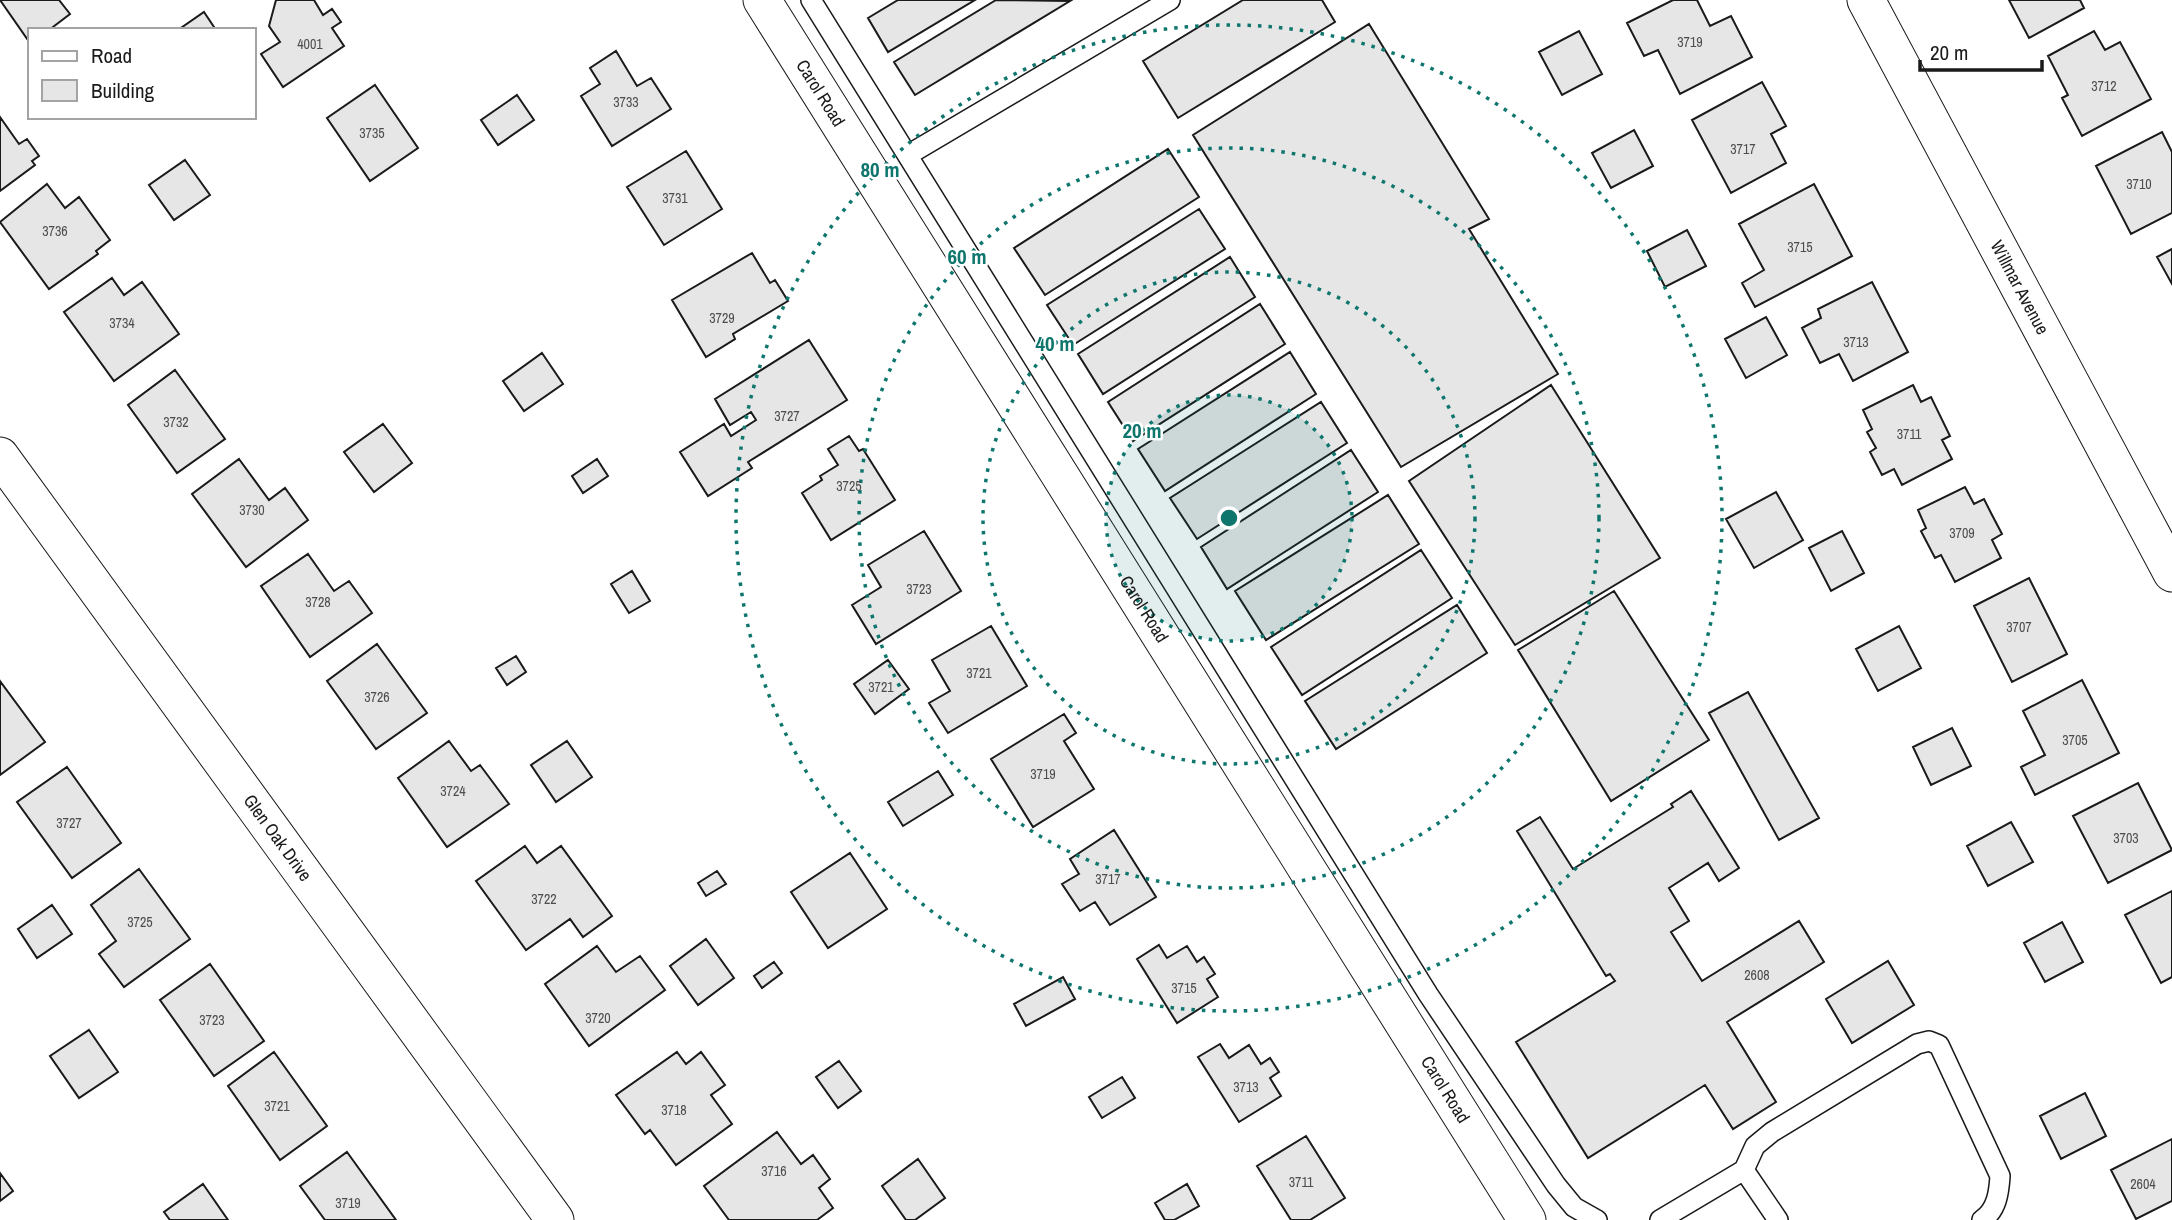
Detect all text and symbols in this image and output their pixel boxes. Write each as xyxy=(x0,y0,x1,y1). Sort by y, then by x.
legend xyxy=(28,28,256,119)
scale bar xyxy=(1920,28,2042,72)
house number: 3719 xyxy=(1677,33,1703,51)
house number: 4001 xyxy=(297,35,323,53)
text: 20 m xyxy=(1930,38,1968,67)
text: Road xyxy=(91,41,132,70)
street label: Carol Road xyxy=(790,55,851,131)
text: Building xyxy=(91,76,155,105)
house number: 3712 xyxy=(2091,77,2117,95)
house number: 3733 xyxy=(613,93,639,111)
house number: 3735 xyxy=(359,124,385,142)
house number: 3717 xyxy=(1730,140,1756,158)
text: 80 m xyxy=(860,155,900,184)
house number: 3710 xyxy=(2126,175,2152,193)
house number: 3731 xyxy=(662,189,688,207)
house number: 3736 xyxy=(42,222,68,240)
street label: Willmar Avenue xyxy=(1985,236,2055,339)
house number: 3715 xyxy=(1787,238,1813,256)
text: 60 m xyxy=(947,242,987,271)
house number: 3729 xyxy=(709,309,735,327)
house number: 3734 xyxy=(109,314,135,332)
text: 40 m xyxy=(1035,329,1075,358)
house number: 3713 xyxy=(1843,333,1869,351)
house number: 3727 xyxy=(774,407,800,425)
house number: 3732 xyxy=(163,413,189,431)
text: 20 m xyxy=(1122,416,1162,445)
house number: 3711 xyxy=(1897,425,1922,443)
house number: 3725 xyxy=(836,477,862,495)
house number: 3730 xyxy=(239,501,265,519)
centre of rings xyxy=(1217,506,1241,530)
house number: 3709 xyxy=(1949,524,1975,542)
street label: Carol Road xyxy=(1114,571,1175,647)
house number: 3723 xyxy=(906,580,932,598)
house number: 3728 xyxy=(305,593,331,611)
house number: 3707 xyxy=(2006,618,2032,636)
house number: 3721 xyxy=(966,664,992,682)
house number: 3721 xyxy=(868,678,894,696)
house number: 3726 xyxy=(364,688,390,706)
house number: 3705 xyxy=(2062,731,2088,749)
house number: 3719 xyxy=(1030,765,1056,783)
house number: 3724 xyxy=(440,782,466,800)
street label: Glen Oak Drive xyxy=(238,789,318,886)
house number: 3727 xyxy=(56,814,82,832)
house number: 3703 xyxy=(2113,829,2139,847)
house number: 3717 xyxy=(1095,870,1121,888)
house number: 3722 xyxy=(531,890,557,908)
house number: 3725 xyxy=(127,913,153,931)
house number: 2608 xyxy=(1744,966,1770,984)
house number: 3715 xyxy=(1171,979,1197,997)
house number: 3720 xyxy=(585,1009,611,1027)
house number: 3723 xyxy=(199,1011,225,1029)
street label: Carol Road xyxy=(1415,1051,1476,1128)
house number: 3713 xyxy=(1233,1078,1259,1096)
house number: 3721 xyxy=(264,1097,290,1115)
house number: 3718 xyxy=(661,1101,687,1119)
house number: 3716 xyxy=(761,1162,787,1180)
house number: 3711 xyxy=(1289,1173,1314,1191)
house number: 2604 xyxy=(2130,1175,2156,1193)
house number: 3719 xyxy=(335,1194,361,1212)

